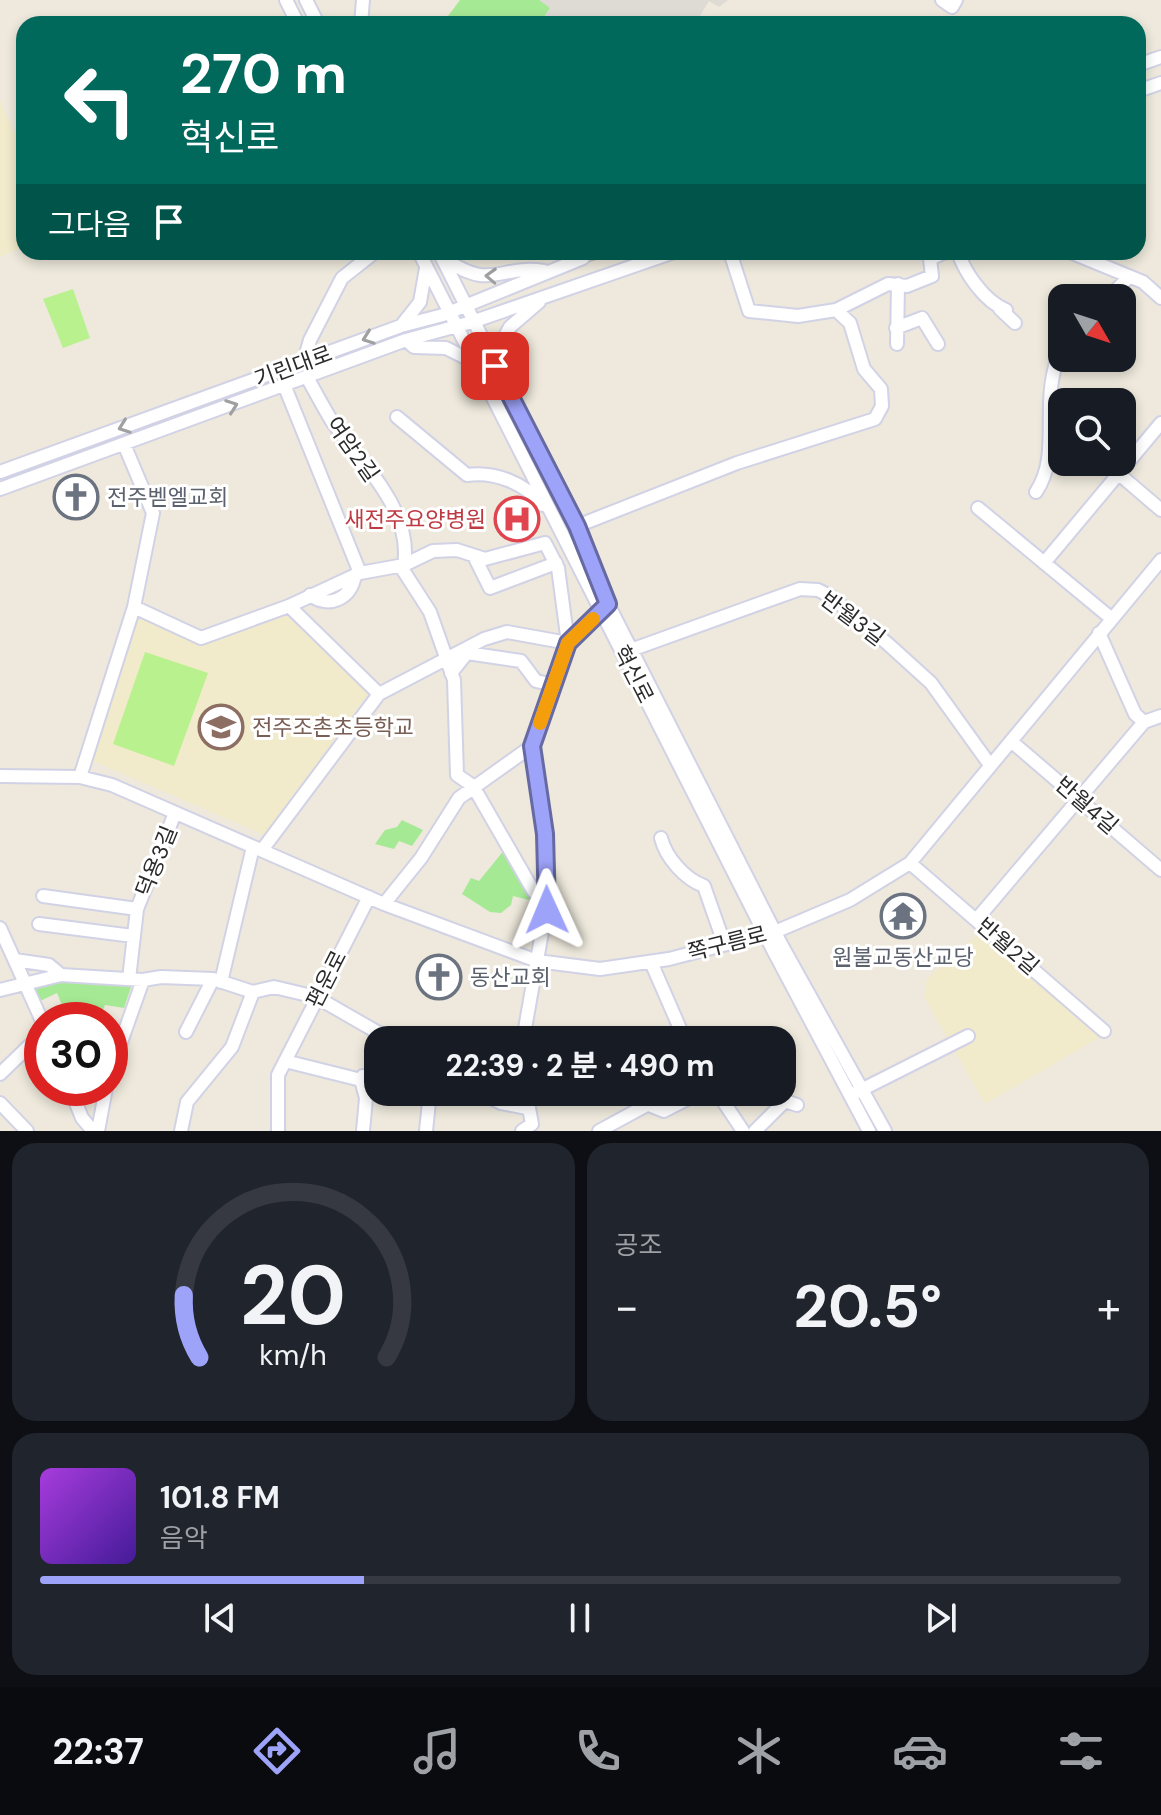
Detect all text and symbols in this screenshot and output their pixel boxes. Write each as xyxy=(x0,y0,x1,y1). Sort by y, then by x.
text: 270 m xyxy=(180,37,347,110)
icon: left xyxy=(48,48,152,152)
text: 혁신로 xyxy=(180,114,279,161)
icon: arrive xyxy=(147,200,191,244)
text: 그다음 xyxy=(48,205,131,244)
one-way arrow xyxy=(484,267,497,284)
north arrow xyxy=(1048,284,1136,372)
map controls xyxy=(1048,284,1136,476)
one-way arrow xyxy=(362,328,376,345)
pin xyxy=(461,332,529,400)
street label: 기린대로 xyxy=(250,339,336,394)
icon: arrive xyxy=(473,344,517,388)
button: search xyxy=(1048,388,1136,476)
one-way arrow xyxy=(224,399,238,415)
street label: 여암2길 xyxy=(320,411,386,488)
one-way arrow xyxy=(118,418,132,434)
church icon: 전주벧엘교회 xyxy=(52,473,100,521)
place label: 전주벧엘교회 xyxy=(107,483,228,512)
hospital icon: 새전주요양병원 xyxy=(493,495,541,543)
place label: 새전주요양병원 xyxy=(344,505,486,534)
street label: 반월3길 xyxy=(815,585,891,652)
street label: 혁신로 xyxy=(607,641,660,708)
school or university icon: 전주조촌초등학교 xyxy=(197,703,245,751)
place label: 전주조촌초등학교 xyxy=(252,713,414,742)
street label: 반월4길 xyxy=(1049,770,1124,841)
street label: 덕용3길 xyxy=(129,822,184,901)
position arrow xyxy=(505,868,589,952)
temple icon: 원불교동산교당 xyxy=(879,892,927,940)
street label: 반월2길 xyxy=(970,911,1045,981)
street label: 쪽구름로 xyxy=(684,920,770,967)
place label: 원불교동산교당 xyxy=(832,943,974,972)
street label: 편운로 xyxy=(300,946,353,1013)
church icon: 동산교회 xyxy=(415,953,463,1001)
place label: 동산교회 xyxy=(470,963,551,992)
speed limit sign: 30 xyxy=(24,1002,128,1106)
text: 22:39 · 2 분 · 490 m xyxy=(446,1046,714,1085)
text: 공조 xyxy=(615,1228,662,1262)
text: 20 xyxy=(240,1241,346,1350)
text: 20.5° xyxy=(794,1267,942,1346)
text: − xyxy=(615,1278,639,1336)
text: + xyxy=(1097,1278,1121,1336)
text: km/h xyxy=(259,1337,327,1374)
text: 101.8 FM xyxy=(160,1478,280,1517)
text: 음악 xyxy=(160,1521,208,1555)
icon: previous xyxy=(198,1596,242,1640)
icon: pause xyxy=(558,1596,602,1640)
icon: next xyxy=(919,1596,963,1640)
icon: directions xyxy=(249,1723,305,1779)
icon: music xyxy=(409,1723,465,1779)
icon: phone xyxy=(570,1723,626,1779)
icon: climate xyxy=(731,1723,787,1779)
icon: car xyxy=(892,1723,948,1779)
icon: filters xyxy=(1053,1723,1109,1779)
text: 22:37 xyxy=(52,1728,144,1775)

